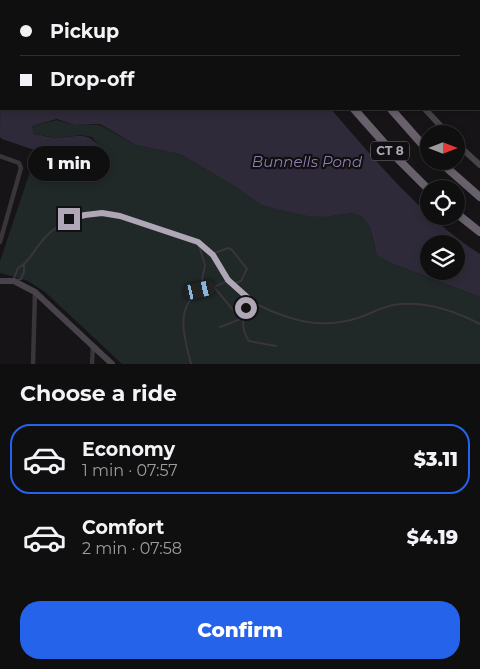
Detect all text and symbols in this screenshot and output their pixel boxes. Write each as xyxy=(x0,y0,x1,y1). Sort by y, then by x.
text: Pickup xyxy=(50,20,119,43)
text: Drop-off xyxy=(50,68,134,91)
north arrow xyxy=(420,125,465,170)
map controls xyxy=(420,125,465,280)
road number: CT 8 xyxy=(371,142,409,160)
callout: 1 min xyxy=(28,146,110,182)
water label: Bunnells Pond xyxy=(252,152,363,171)
text: 1 min xyxy=(47,154,91,173)
button: locate xyxy=(420,180,465,225)
route end xyxy=(58,208,80,230)
button: layers xyxy=(420,235,465,280)
car xyxy=(183,279,216,301)
route start xyxy=(235,297,257,319)
text: Choose a ride xyxy=(20,380,177,407)
icon: car xyxy=(22,437,67,482)
text: Economy xyxy=(82,438,175,461)
text: $3.11 xyxy=(414,448,458,471)
text: 1 min · 07:57 xyxy=(82,461,178,480)
icon: car xyxy=(22,515,67,560)
text: Comfort xyxy=(82,516,164,539)
text: $4.19 xyxy=(407,526,458,549)
text: 2 min · 07:58 xyxy=(82,539,182,558)
button: Confirm xyxy=(20,601,460,659)

